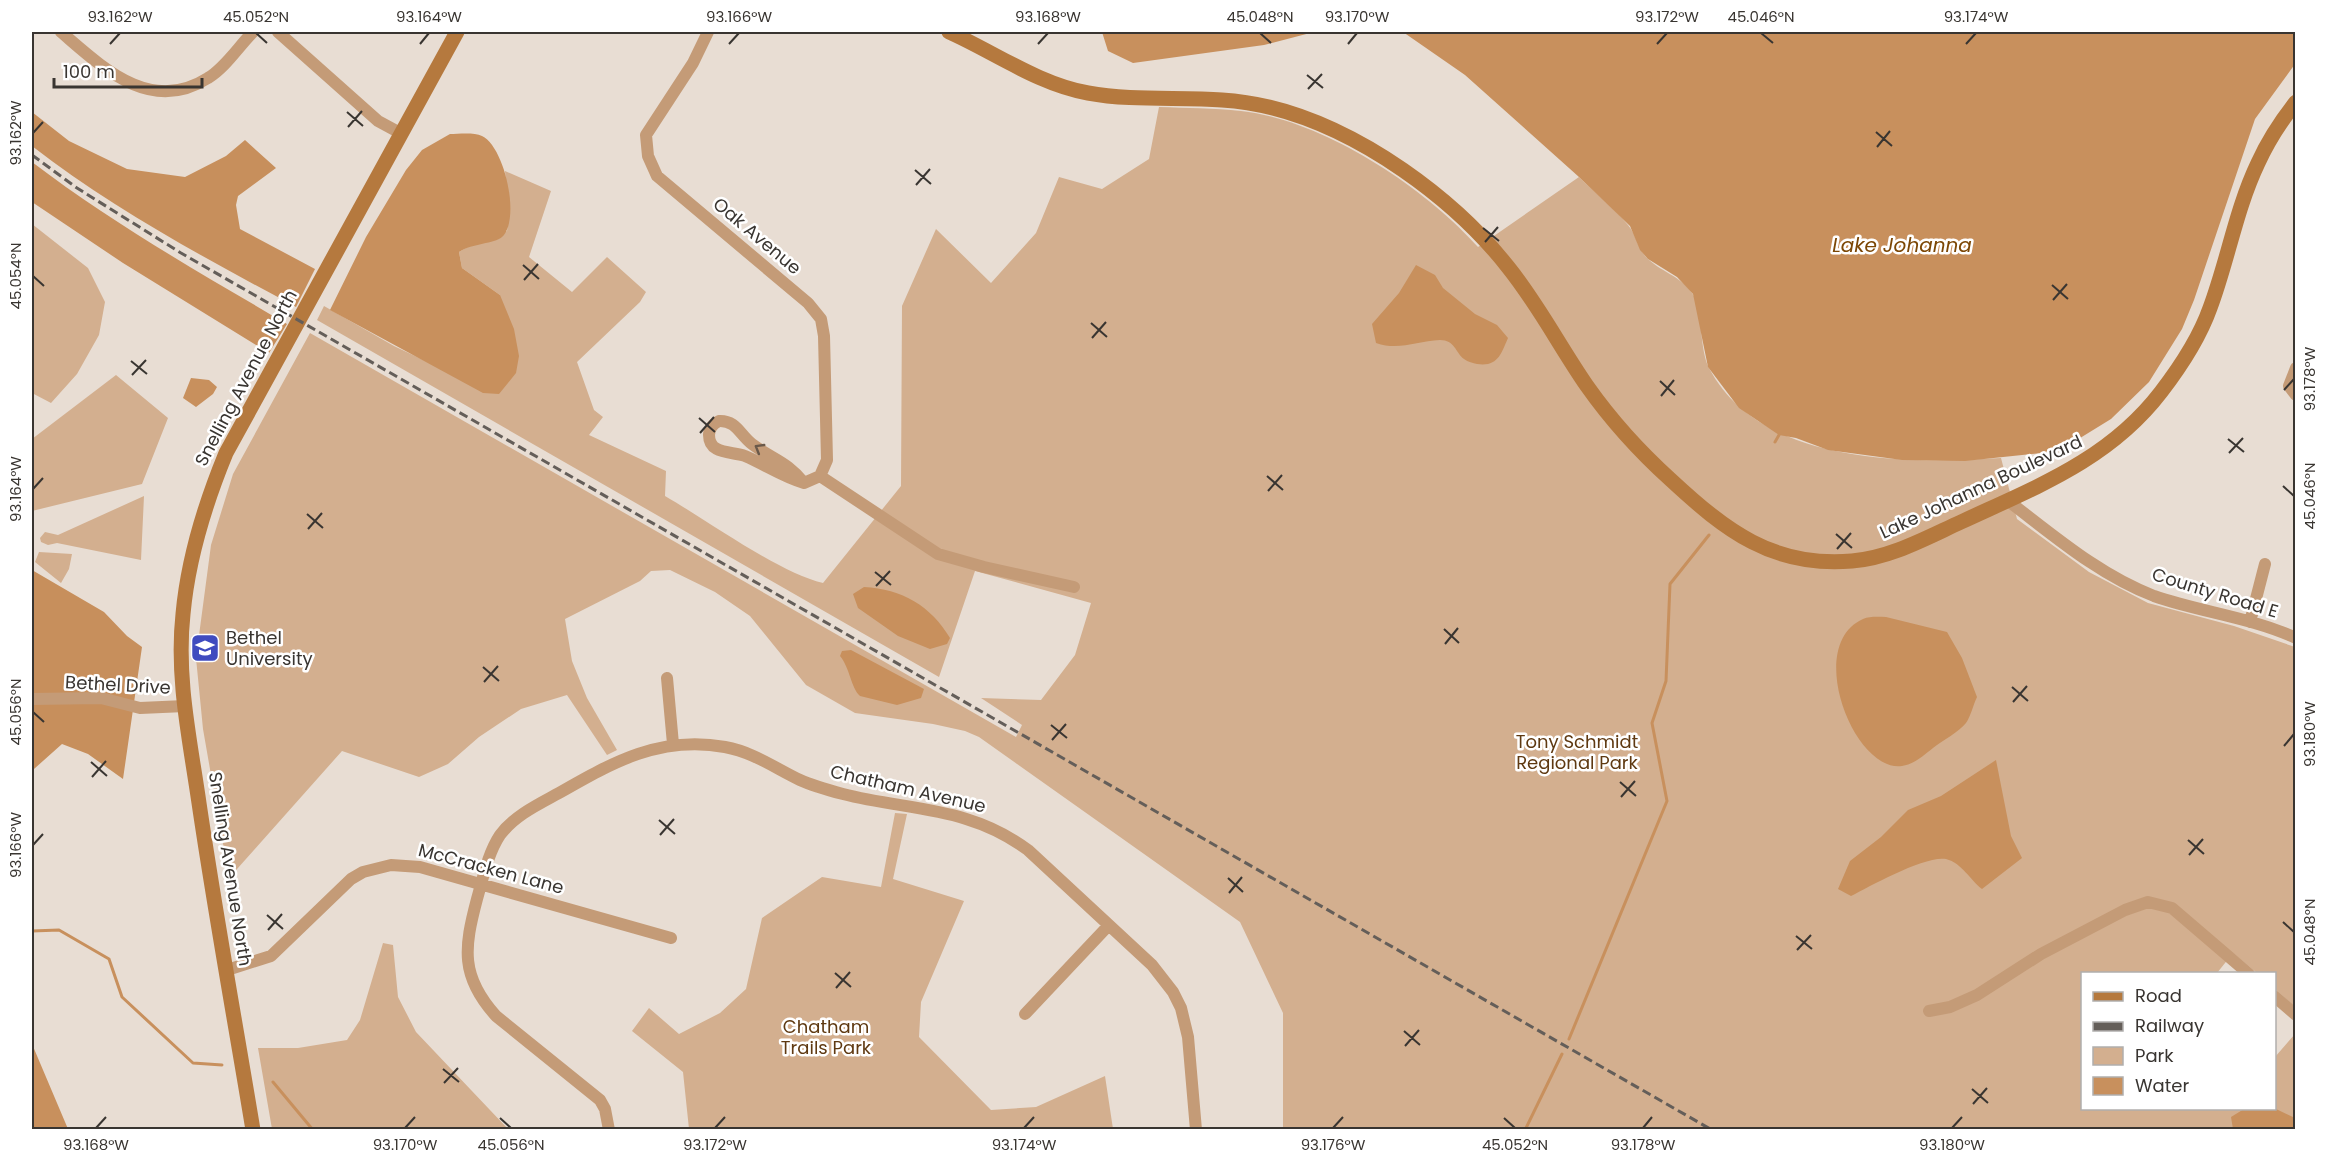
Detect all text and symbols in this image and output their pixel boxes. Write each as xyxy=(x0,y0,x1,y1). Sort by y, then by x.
text: 93.162°W xyxy=(87,6,153,27)
text: 45.052°N xyxy=(223,6,289,27)
text: 93.164°W xyxy=(396,6,462,27)
text: 93.166°W xyxy=(706,6,772,27)
text: 93.168°W xyxy=(1015,6,1081,27)
text: 45.048°N xyxy=(1226,6,1294,27)
text: 93.170°W xyxy=(1325,6,1390,27)
text: 93.172°W xyxy=(1635,6,1699,27)
text: 45.046°N xyxy=(1727,6,1795,27)
text: 93.174°W xyxy=(1944,6,2009,27)
scale bar xyxy=(54,51,202,89)
text: 100 m xyxy=(63,59,115,84)
text: 93.162°W xyxy=(5,100,26,166)
street label: Oak Avenue xyxy=(708,191,807,280)
water label: Lake Johanna xyxy=(1832,231,1972,259)
text: 45.054°N xyxy=(5,243,26,309)
street label: Snelling Avenue North xyxy=(188,285,303,470)
text: 93.178°W xyxy=(2299,346,2320,411)
street label: Lake Johanna Boulevard xyxy=(1875,429,2086,545)
one-way arrow xyxy=(755,443,765,455)
text: 93.164°W xyxy=(5,456,26,522)
text: 45.046°N xyxy=(2299,462,2320,530)
street label: County Road E xyxy=(2149,561,2281,624)
place label: Bethel University xyxy=(226,625,313,671)
school or university icon: Bethel University xyxy=(189,632,221,664)
street label: Bethel Drive xyxy=(65,669,172,700)
text: 45.056°N xyxy=(5,678,26,746)
text: 93.180°W xyxy=(2299,701,2320,767)
park label: Tony Schmidt Regional Park xyxy=(1516,729,1639,775)
street label: Chatham Avenue xyxy=(828,758,988,819)
street label: Snelling Avenue North xyxy=(203,770,258,968)
text: 93.166°W xyxy=(5,812,26,878)
street label: McCracken Lane xyxy=(416,837,567,900)
text: 45.048°N xyxy=(2299,898,2320,966)
legend xyxy=(2081,972,2276,1110)
text: Road xyxy=(2135,983,2182,1008)
text: Railway xyxy=(2135,1013,2204,1038)
park label: Chatham Trails Park xyxy=(781,1014,872,1060)
text: Park xyxy=(2135,1043,2174,1068)
text: Water xyxy=(2135,1073,2189,1098)
text: 93.168°W xyxy=(63,1134,129,1155)
text: 93.170°W xyxy=(373,1134,438,1155)
text: 45.056°N xyxy=(477,1134,545,1155)
text: 93.172°W xyxy=(683,1134,747,1155)
text: 93.174°W xyxy=(992,1134,1057,1155)
text: 93.176°W xyxy=(1301,1134,1366,1155)
text: 45.052°N xyxy=(1482,1134,1548,1155)
text: 93.178°W xyxy=(1611,1134,1676,1155)
text: 93.180°W xyxy=(1919,1134,1985,1155)

